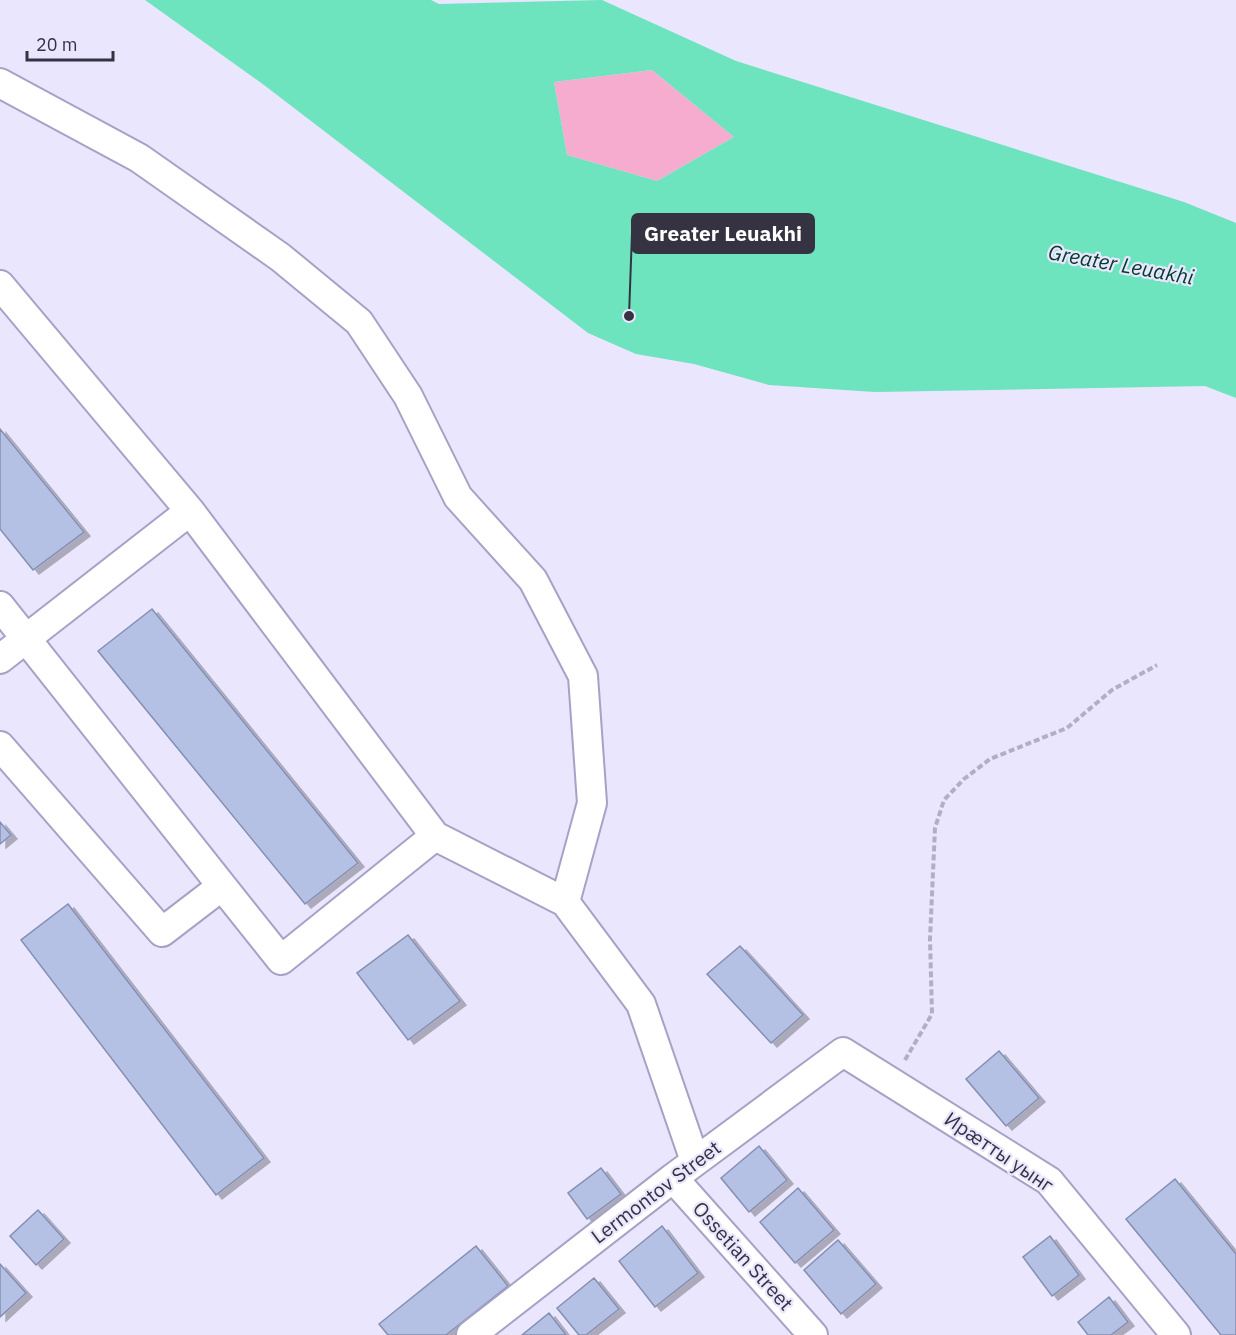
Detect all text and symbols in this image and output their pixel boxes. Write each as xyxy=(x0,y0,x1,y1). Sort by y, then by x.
scale bar xyxy=(27,24,112,62)
text: 20 m xyxy=(36,33,78,56)
callout: Greater Leuakhi xyxy=(632,214,814,253)
text: Greater Leuakhi xyxy=(644,219,802,247)
water label: Greater Leuakhi xyxy=(1046,237,1197,291)
street label: Ирæтты уынг xyxy=(939,1105,1059,1198)
street label: Lermontov Street xyxy=(585,1134,726,1249)
street label: Ossetian Street xyxy=(687,1195,800,1316)

